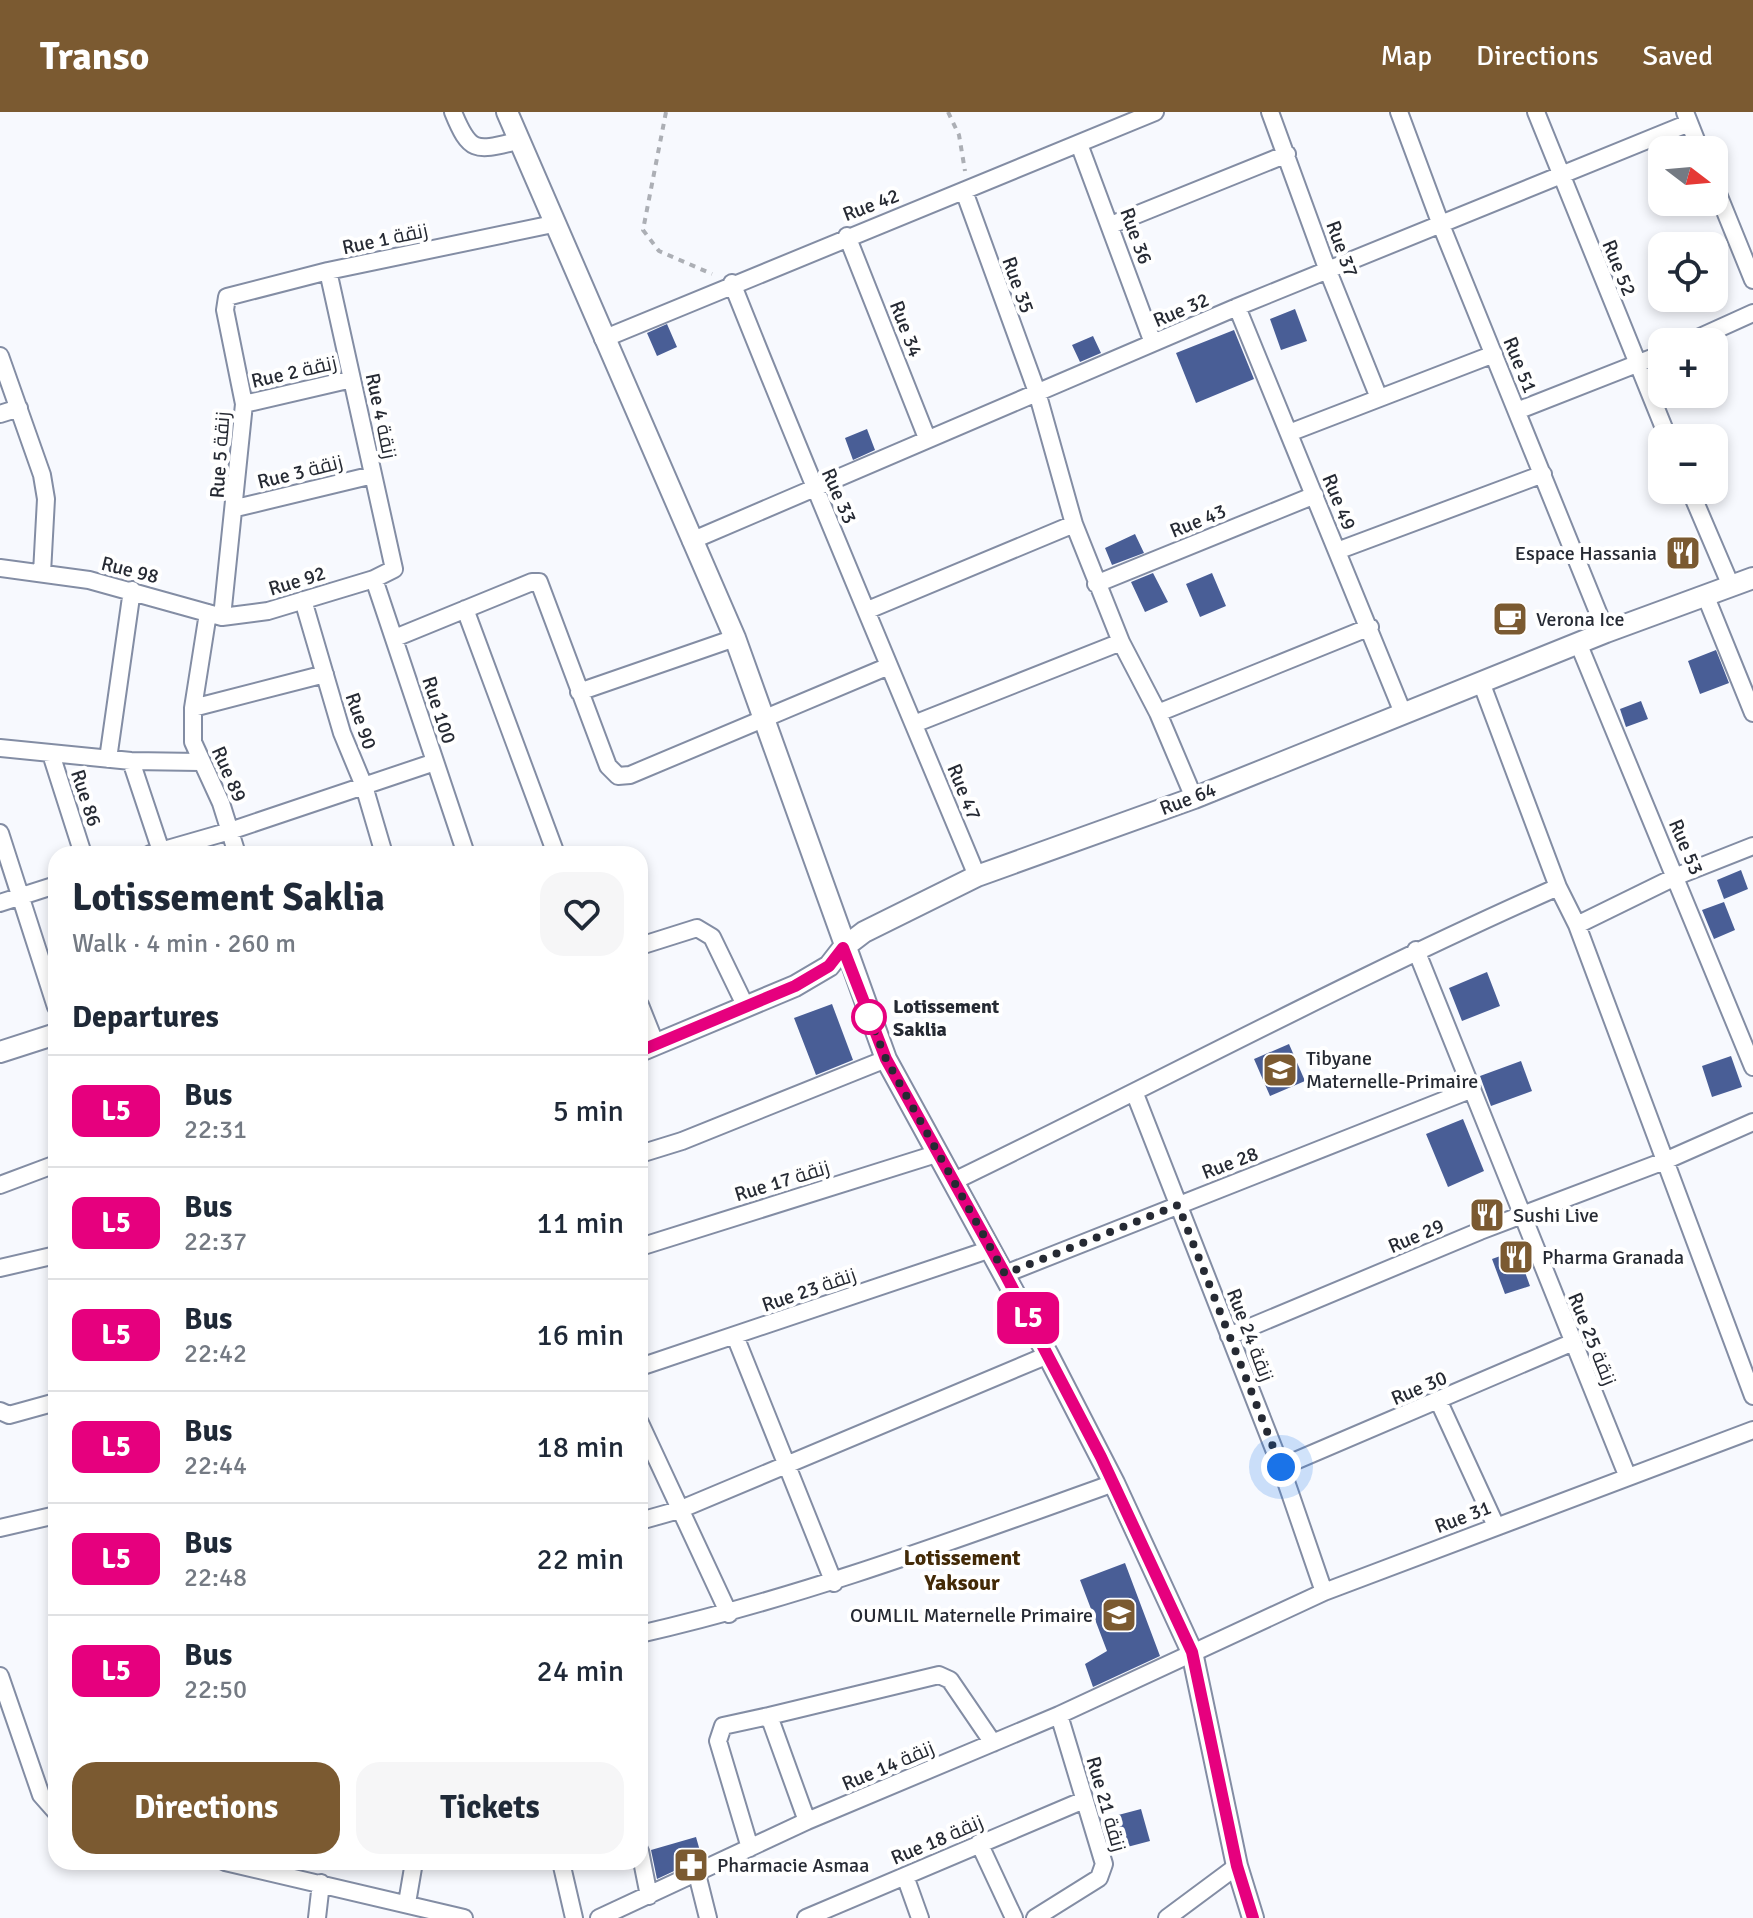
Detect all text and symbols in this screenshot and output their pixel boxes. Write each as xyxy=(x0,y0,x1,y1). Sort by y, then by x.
text: Transo xyxy=(40,33,149,80)
text: Map xyxy=(1380,39,1432,73)
text: Directions xyxy=(1476,39,1598,73)
text: Saved xyxy=(1642,39,1713,73)
north arrow xyxy=(1648,136,1728,216)
map controls xyxy=(1648,136,1728,504)
street label: Rue 42 xyxy=(839,183,903,227)
street label: Rue 36 xyxy=(1114,204,1158,268)
street label: Rue 37 xyxy=(1320,217,1364,281)
street label: Rue 1 زنقة xyxy=(340,218,430,260)
button: locate xyxy=(1648,232,1728,312)
street label: Rue 52 xyxy=(1596,236,1642,300)
street label: Rue 35 xyxy=(996,253,1040,317)
street label: Rue 32 xyxy=(1149,287,1213,333)
street label: Rue 34 xyxy=(884,297,928,361)
button: + xyxy=(1648,328,1728,408)
street label: Rue 51 xyxy=(1497,333,1543,397)
street label: Rue 2 زنقة xyxy=(249,350,339,394)
street label: Rue 4 زنقة xyxy=(360,371,402,461)
street label: Rue 5 زنقة xyxy=(204,411,236,499)
button: − xyxy=(1648,424,1728,504)
street label: Rue 3 زنقة xyxy=(255,449,345,495)
street label: Rue 33 xyxy=(816,464,862,528)
street label: Rue 49 xyxy=(1316,470,1362,534)
street label: Rue 43 xyxy=(1166,498,1230,544)
restaurant icon: Espace Hassania xyxy=(1664,534,1702,572)
place label: Espace Hassania xyxy=(1515,541,1657,566)
street label: Rue 98 xyxy=(99,551,161,589)
street label: Rue 92 xyxy=(265,560,329,602)
cafe icon: Verona Ice xyxy=(1491,600,1529,638)
place label: Verona Ice xyxy=(1536,607,1625,632)
street label: Rue 100 xyxy=(416,673,462,747)
street label: Rue 90 xyxy=(340,689,382,753)
street label: Rue 89 xyxy=(206,742,252,806)
street label: Rue 47 xyxy=(941,760,987,824)
street label: Rue 86 xyxy=(65,766,107,830)
street label: Rue 64 xyxy=(1156,777,1220,821)
street label: Rue 53 xyxy=(1663,815,1709,879)
button: heart xyxy=(540,872,624,956)
text: Lotissement Saklia xyxy=(72,874,385,921)
text: Walk · 4 min · 260 m xyxy=(72,928,296,960)
place label: Lotissement Saklia xyxy=(893,994,1000,1042)
text: Departures xyxy=(72,999,219,1036)
marker: Lotissement Saklia xyxy=(852,1000,886,1034)
place label: Tibyane Maternelle-Primaire xyxy=(1306,1046,1478,1094)
school or university icon: Tibyane Maternelle-Primaire xyxy=(1261,1051,1299,1089)
text: Bus xyxy=(184,1077,232,1114)
text: 5 min xyxy=(553,1093,624,1130)
text: L5 xyxy=(101,1094,131,1128)
text: 22:31 xyxy=(184,1114,247,1146)
street label: Rue 28 xyxy=(1198,1141,1262,1185)
street label: Rue 17 زنقة xyxy=(732,1155,832,1207)
text: Bus xyxy=(184,1189,232,1226)
restaurant icon: Sushi Live xyxy=(1468,1196,1506,1234)
place label: Sushi Live xyxy=(1513,1203,1599,1228)
text: 11 min xyxy=(537,1205,624,1242)
text: L5 xyxy=(101,1206,131,1240)
street label: Rue 29 xyxy=(1384,1213,1448,1259)
text: 22:37 xyxy=(184,1226,247,1258)
restaurant icon: Pharma Granada xyxy=(1497,1238,1535,1276)
place label: Pharma Granada xyxy=(1542,1245,1684,1270)
street label: Rue 23 زنقة xyxy=(759,1262,859,1318)
street label: Rue 24 زنقة xyxy=(1221,1285,1279,1385)
street label: Rue 25 زنقة xyxy=(1562,1289,1622,1389)
line badge: L5 xyxy=(992,1292,1064,1344)
text: Bus xyxy=(184,1301,232,1338)
text: L5 xyxy=(1013,1301,1043,1335)
text: 16 min xyxy=(537,1317,624,1354)
text: L5 xyxy=(101,1318,131,1352)
text: 22:42 xyxy=(184,1338,247,1370)
street label: Rue 30 xyxy=(1387,1365,1451,1411)
text: Bus xyxy=(184,1413,232,1450)
text: 18 min xyxy=(537,1429,624,1466)
text: L5 xyxy=(101,1430,131,1464)
your location xyxy=(1261,1447,1301,1487)
text: 22:44 xyxy=(184,1450,247,1482)
street label: Rue 31 xyxy=(1431,1495,1495,1539)
text: Bus xyxy=(184,1525,232,1562)
text: 22 min xyxy=(537,1541,624,1578)
text: L5 xyxy=(101,1542,131,1576)
district label: Lotissement Yaksour xyxy=(904,1544,1020,1596)
text: 22:48 xyxy=(184,1562,247,1594)
school or university icon: OUMLIL Maternelle Primaire xyxy=(1100,1596,1138,1634)
place label: OUMLIL Maternelle Primaire xyxy=(850,1603,1093,1628)
text: Bus xyxy=(184,1637,232,1674)
text: 24 min xyxy=(537,1653,624,1690)
text: L5 xyxy=(101,1654,131,1688)
text: 22:50 xyxy=(184,1674,247,1706)
street label: Rue 14 زنقة xyxy=(838,1735,938,1797)
street label: Rue 21 زنقة xyxy=(1080,1754,1132,1854)
button: Directions xyxy=(72,1762,340,1854)
button: Tickets xyxy=(356,1762,624,1854)
street label: Rue 18 زنقة xyxy=(887,1809,987,1871)
pharmacy icon: Pharmacie Asmaa xyxy=(672,1846,710,1884)
place label: Pharmacie Asmaa xyxy=(717,1853,869,1878)

